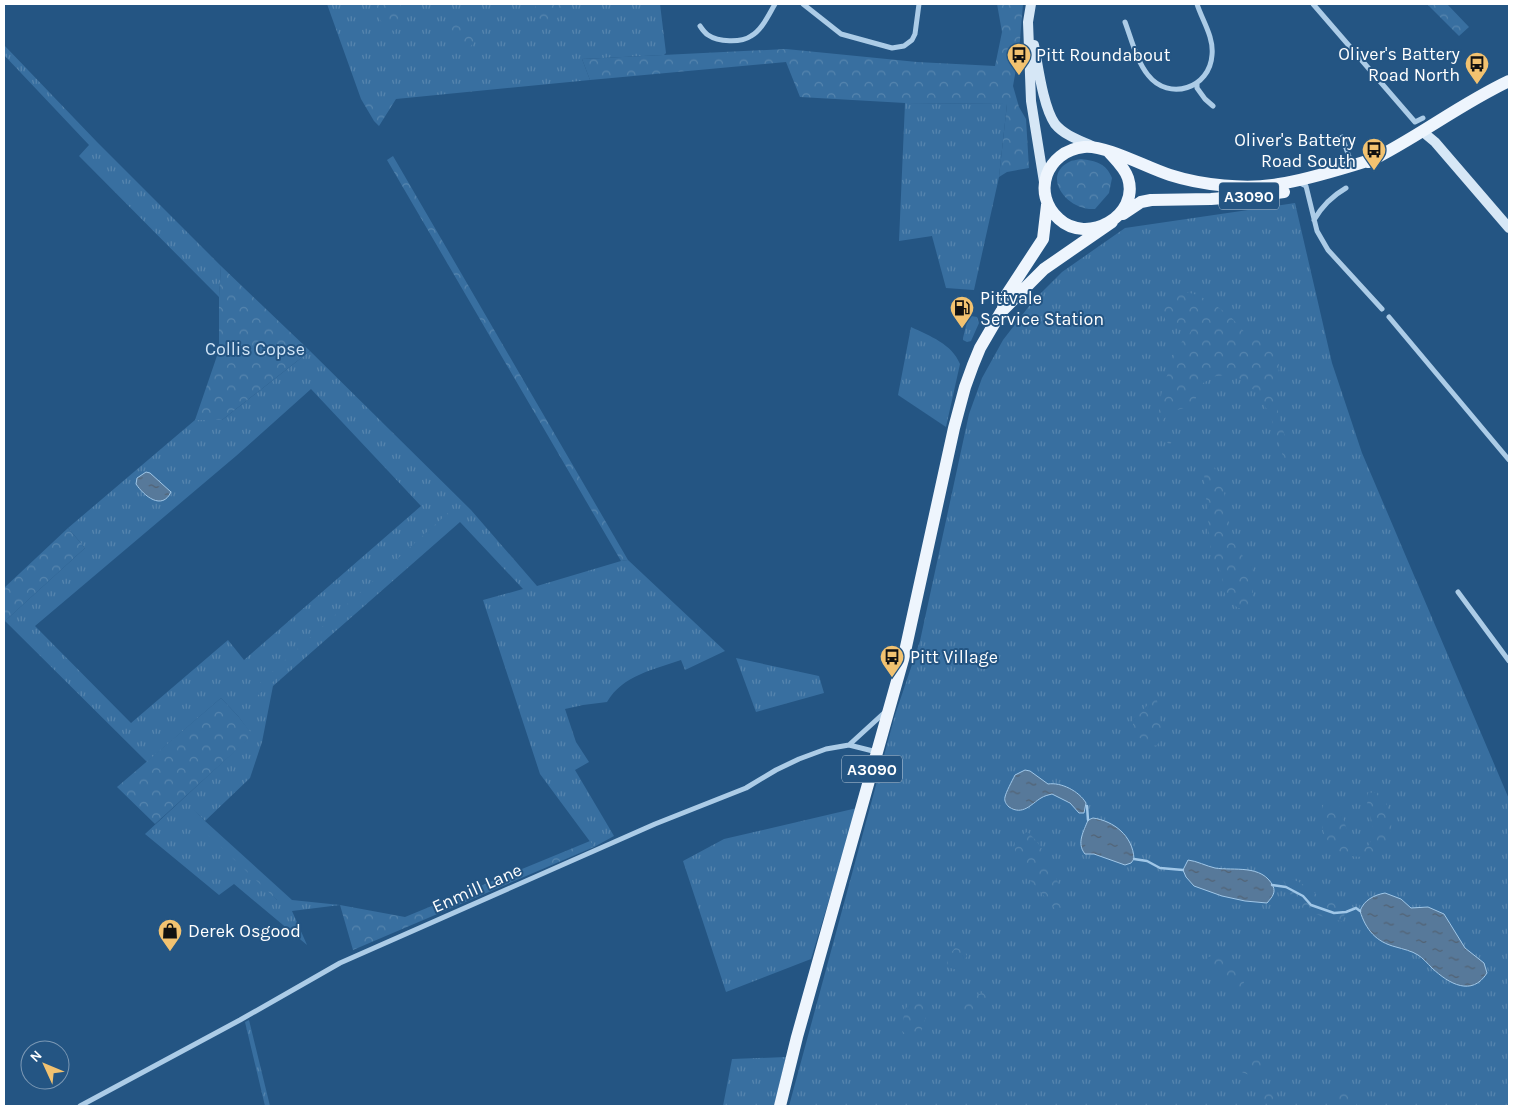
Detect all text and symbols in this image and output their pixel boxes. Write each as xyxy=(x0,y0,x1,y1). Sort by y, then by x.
bus stop icon: Pitt Roundabout xyxy=(1006,42,1032,76)
place label: Oliver's Battery Road North xyxy=(1338,43,1461,86)
place label: Pitt Roundabout xyxy=(1036,44,1171,66)
bus stop icon: Oliver's Battery Road North xyxy=(1464,51,1490,85)
place label: Oliver's Battery Road South xyxy=(1234,129,1357,172)
bus stop icon: Oliver's Battery Road South xyxy=(1361,137,1387,171)
road number: A3090 xyxy=(1219,182,1279,210)
place label: Pittvale Service Station xyxy=(980,287,1104,330)
fuel station icon: Pittvale Service Station xyxy=(949,295,975,329)
park label: Collis Copse xyxy=(205,338,305,360)
bus stop icon: Pitt Village xyxy=(879,644,905,678)
place label: Pitt Village xyxy=(910,646,998,668)
road number: A3090 xyxy=(842,756,902,782)
street label: Enmill Lane xyxy=(429,858,525,918)
shop icon: Derek Osgood xyxy=(157,918,183,952)
place label: Derek Osgood xyxy=(188,920,301,942)
north arrow xyxy=(20,1040,70,1090)
text: N xyxy=(26,1047,46,1066)

